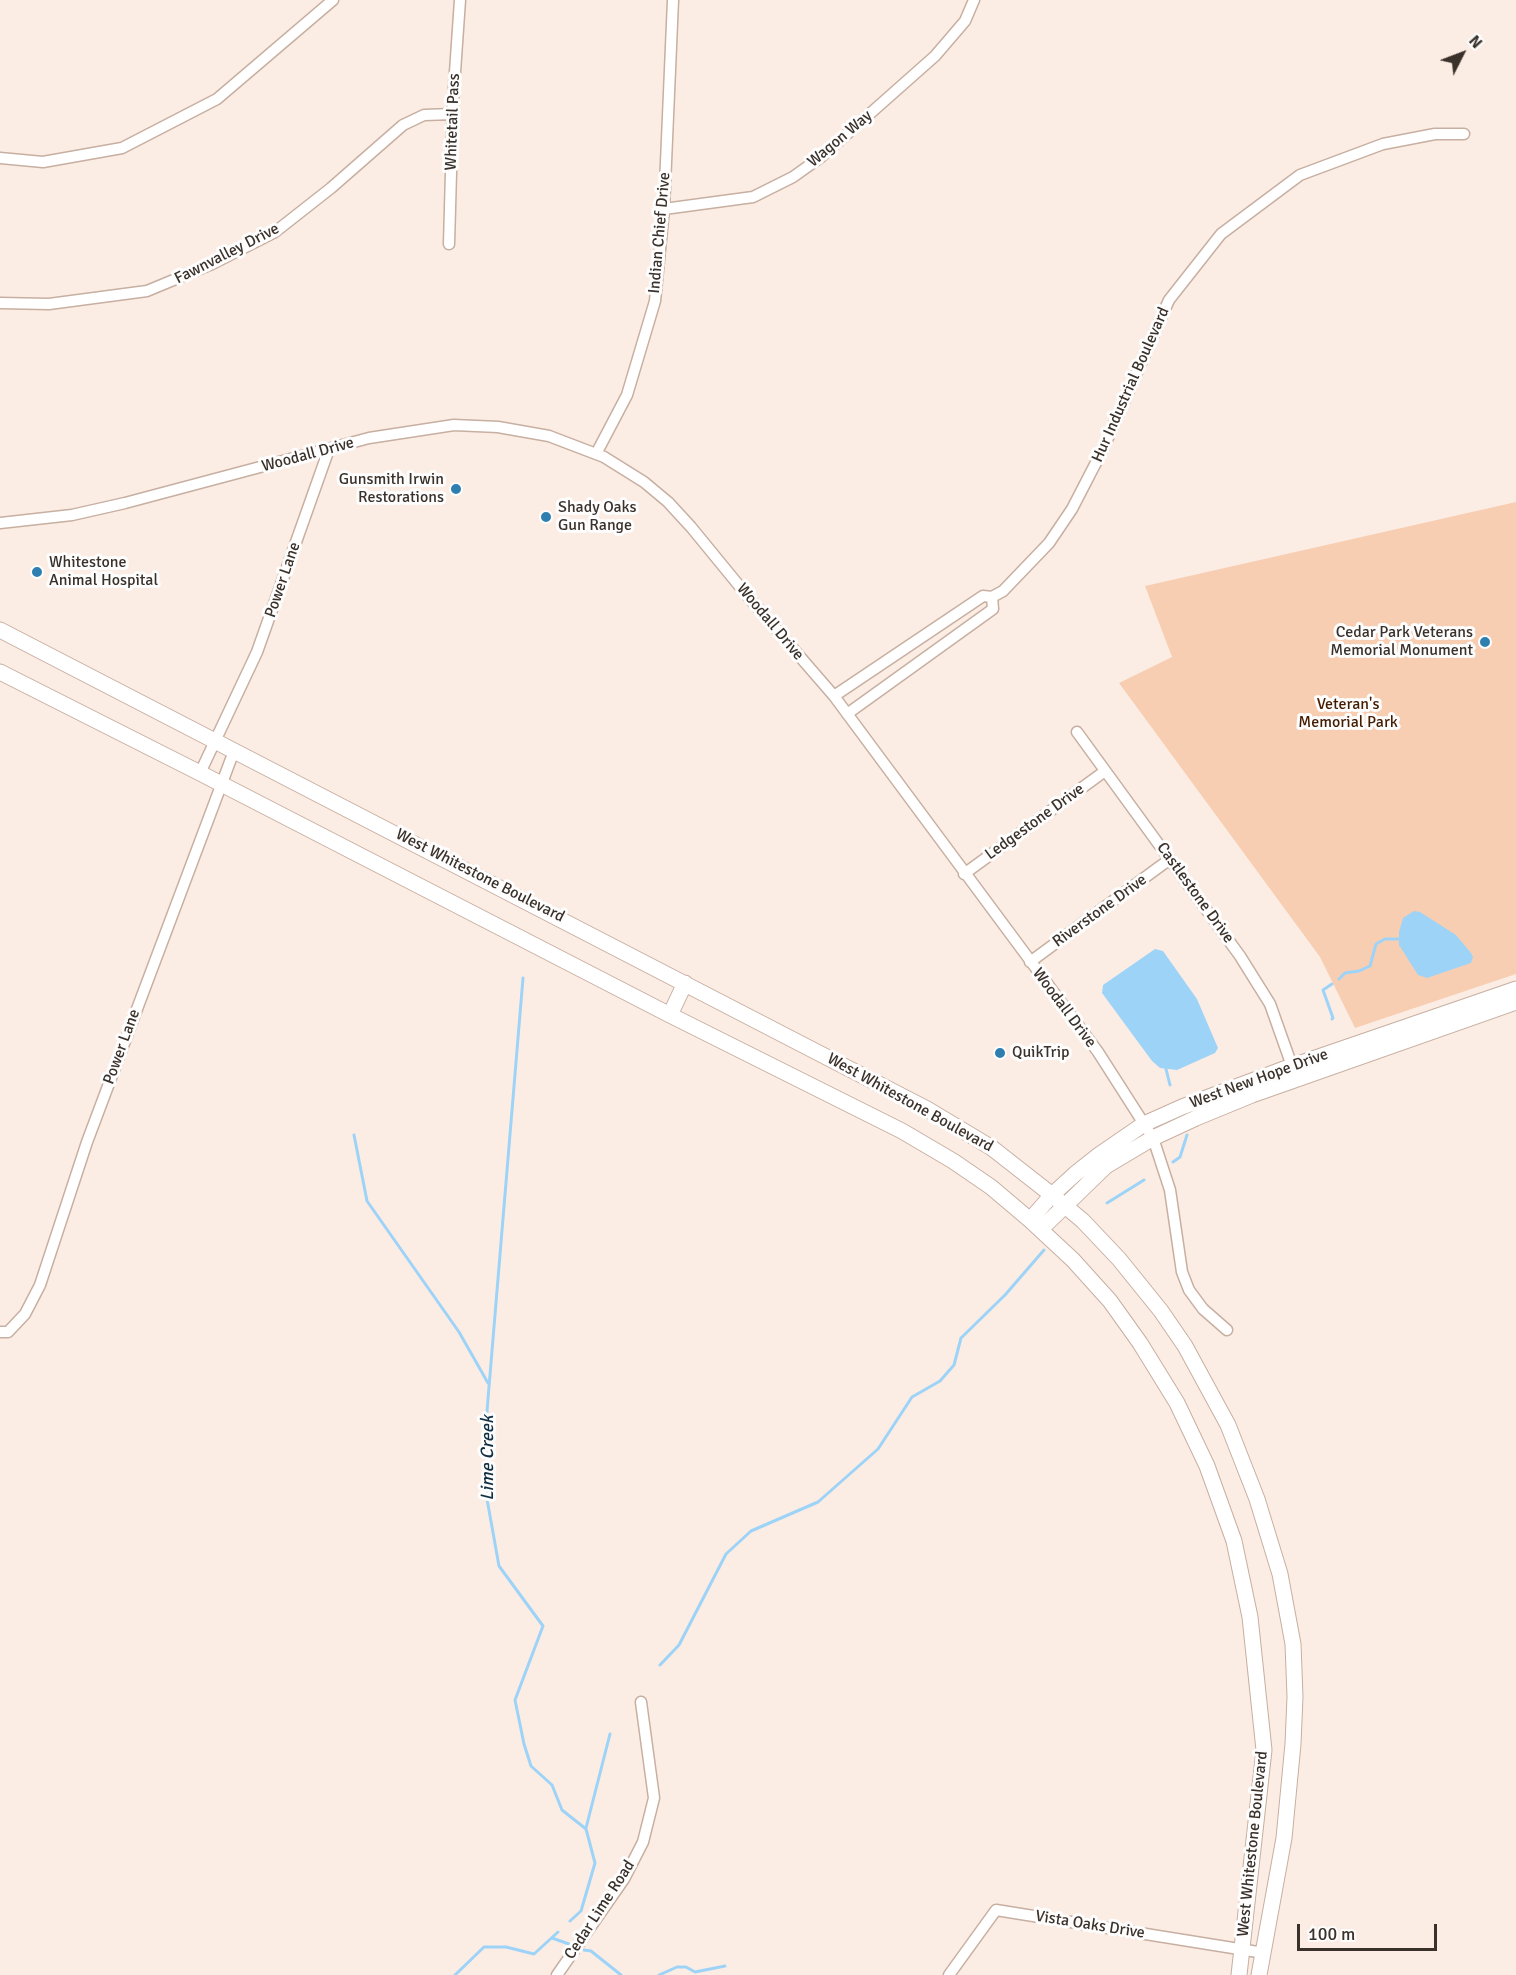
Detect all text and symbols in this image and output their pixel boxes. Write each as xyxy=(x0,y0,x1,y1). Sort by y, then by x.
north arrow xyxy=(1432,24,1492,84)
text: N xyxy=(1464,31,1487,53)
street label: Whitetail Pass xyxy=(442,73,464,171)
street label: Wagon Way xyxy=(804,106,876,172)
street label: Indian Chief Drive xyxy=(645,171,675,295)
street label: Fawnvalley Drive xyxy=(171,219,283,289)
street label: Hur Industrial Boulevard xyxy=(1088,304,1174,466)
street label: Woodall Drive xyxy=(260,433,356,477)
place label: Gunsmith Irwin Restorations xyxy=(339,470,444,508)
marker: Gunsmith Irwin Restorations xyxy=(449,482,463,496)
place label: Shady Oaks Gun Range xyxy=(558,498,637,536)
marker: Shady Oaks Gun Range xyxy=(539,510,553,524)
street label: Power Lane xyxy=(261,540,305,620)
place label: Whitestone Animal Hospital xyxy=(49,553,158,591)
marker: Whitestone Animal Hospital xyxy=(30,565,44,579)
street label: Woodall Drive xyxy=(732,580,808,664)
place label: Cedar Park Veterans Memorial Monument xyxy=(1330,623,1473,661)
marker: Cedar Park Veterans Memorial Monument xyxy=(1478,635,1492,649)
park label: Veteran's Memorial Park xyxy=(1298,695,1398,733)
street label: Ledgestone Drive xyxy=(982,780,1088,864)
street label: West Whitestone Boulevard xyxy=(392,825,568,927)
street label: Castlestone Drive xyxy=(1152,839,1238,947)
street label: Riverstone Drive xyxy=(1049,870,1151,952)
street label: Woodall Drive xyxy=(1028,964,1100,1052)
street label: Power Lane xyxy=(100,1007,144,1087)
place label: QuikTrip xyxy=(1012,1043,1070,1063)
street label: West New Hope Drive xyxy=(1187,1045,1331,1113)
marker: QuikTrip xyxy=(993,1046,1007,1060)
street label: West Whitestone Boulevard xyxy=(824,1049,996,1157)
water label: Lime Creek xyxy=(477,1415,499,1501)
street label: West Whitestone Boulevard xyxy=(1234,1750,1272,1938)
street label: Cedar Lime Road xyxy=(561,1857,639,1963)
street label: Vista Oaks Drive xyxy=(1034,1907,1146,1943)
scale bar xyxy=(1300,1912,1440,1950)
text: 100 m xyxy=(1308,1923,1355,1945)

